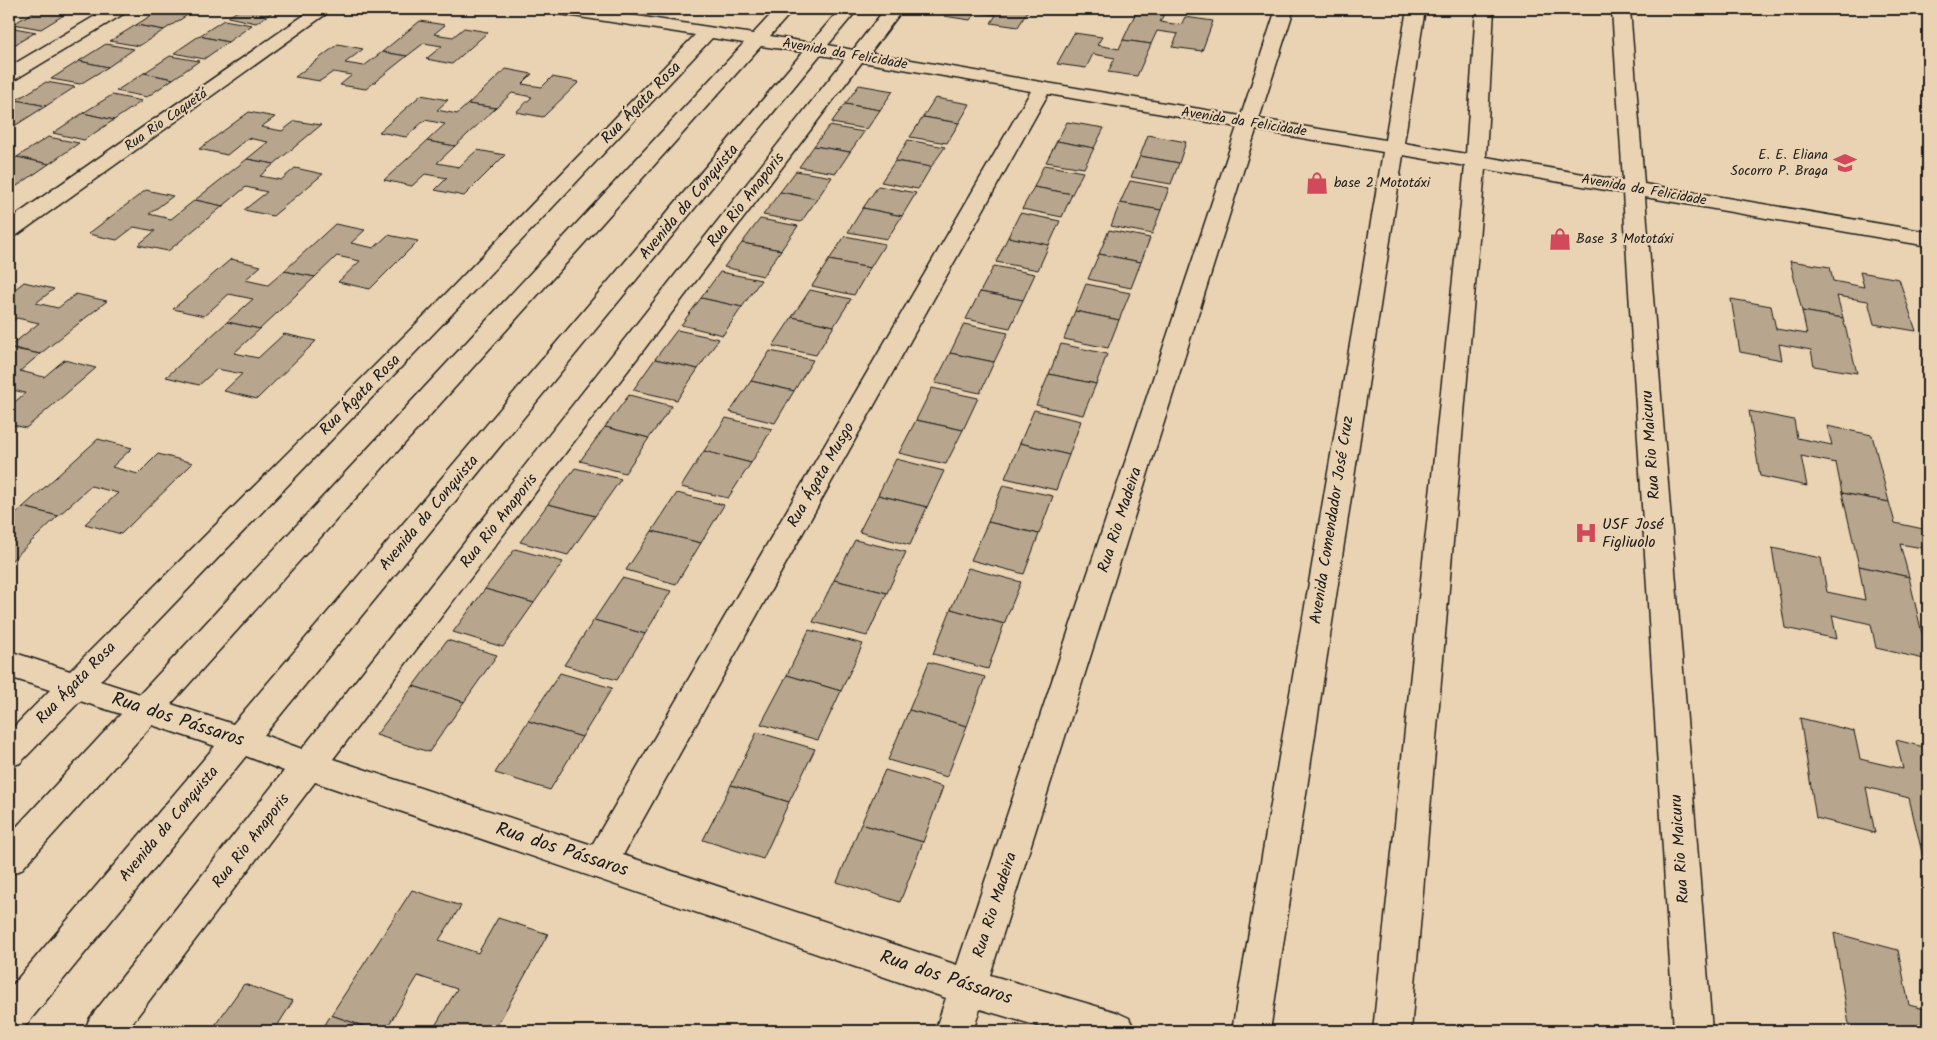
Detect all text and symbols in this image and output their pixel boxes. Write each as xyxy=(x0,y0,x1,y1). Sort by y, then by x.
street label: Avenida da Felicidade xyxy=(781,32,910,76)
street label: Rua Ágata Rosa xyxy=(595,56,687,150)
street label: Rua Rio Caquetá xyxy=(120,82,213,157)
street label: Avenida da Felicidade xyxy=(1180,101,1309,143)
street label: Avenida da Conquista xyxy=(633,139,745,265)
place label: E. E. Eliana Socorro P. Braga xyxy=(1731,144,1828,182)
street label: Rua Rio Anaporis xyxy=(701,147,791,253)
school or university icon: E. E. Eliana Socorro P. Braga xyxy=(1832,150,1858,176)
street label: Avenida da Felicidade xyxy=(1580,168,1709,212)
shop icon: base 2 Mototáxi xyxy=(1304,170,1330,196)
place label: base 2 Mototáxi xyxy=(1334,172,1431,194)
shop icon: Base 3 Mototáxi xyxy=(1547,226,1573,252)
place label: Base 3 Mototáxi xyxy=(1576,228,1674,250)
street label: Rua Ágata Rosa xyxy=(313,348,407,442)
street label: Rua Rio Maicuru xyxy=(1635,389,1667,501)
street label: Avenida Comendador José Cruz xyxy=(1303,414,1361,626)
street label: Rua Ágata Musgo xyxy=(781,418,861,532)
street label: Avenida da Conquista xyxy=(373,450,485,576)
street label: Rua Rio Madeira xyxy=(1091,464,1149,576)
street label: Rua Rio Anaporis xyxy=(454,468,544,574)
place label: USF José Figliuolo xyxy=(1602,512,1664,555)
hospital icon: USF José Figliuolo xyxy=(1573,520,1599,546)
street label: Rua Ágata Rosa xyxy=(30,636,122,730)
street label: Rua dos Pássaros xyxy=(108,684,248,756)
street label: Avenida da Conquista xyxy=(113,761,225,887)
street label: Rua Rio Anaporis xyxy=(206,788,296,894)
street label: Rua Rio Maicuru xyxy=(1664,793,1696,905)
street label: Rua dos Pássaros xyxy=(492,814,632,886)
street label: Rua Rio Madeira xyxy=(966,849,1024,961)
street label: Rua dos Pássaros xyxy=(876,942,1016,1014)

